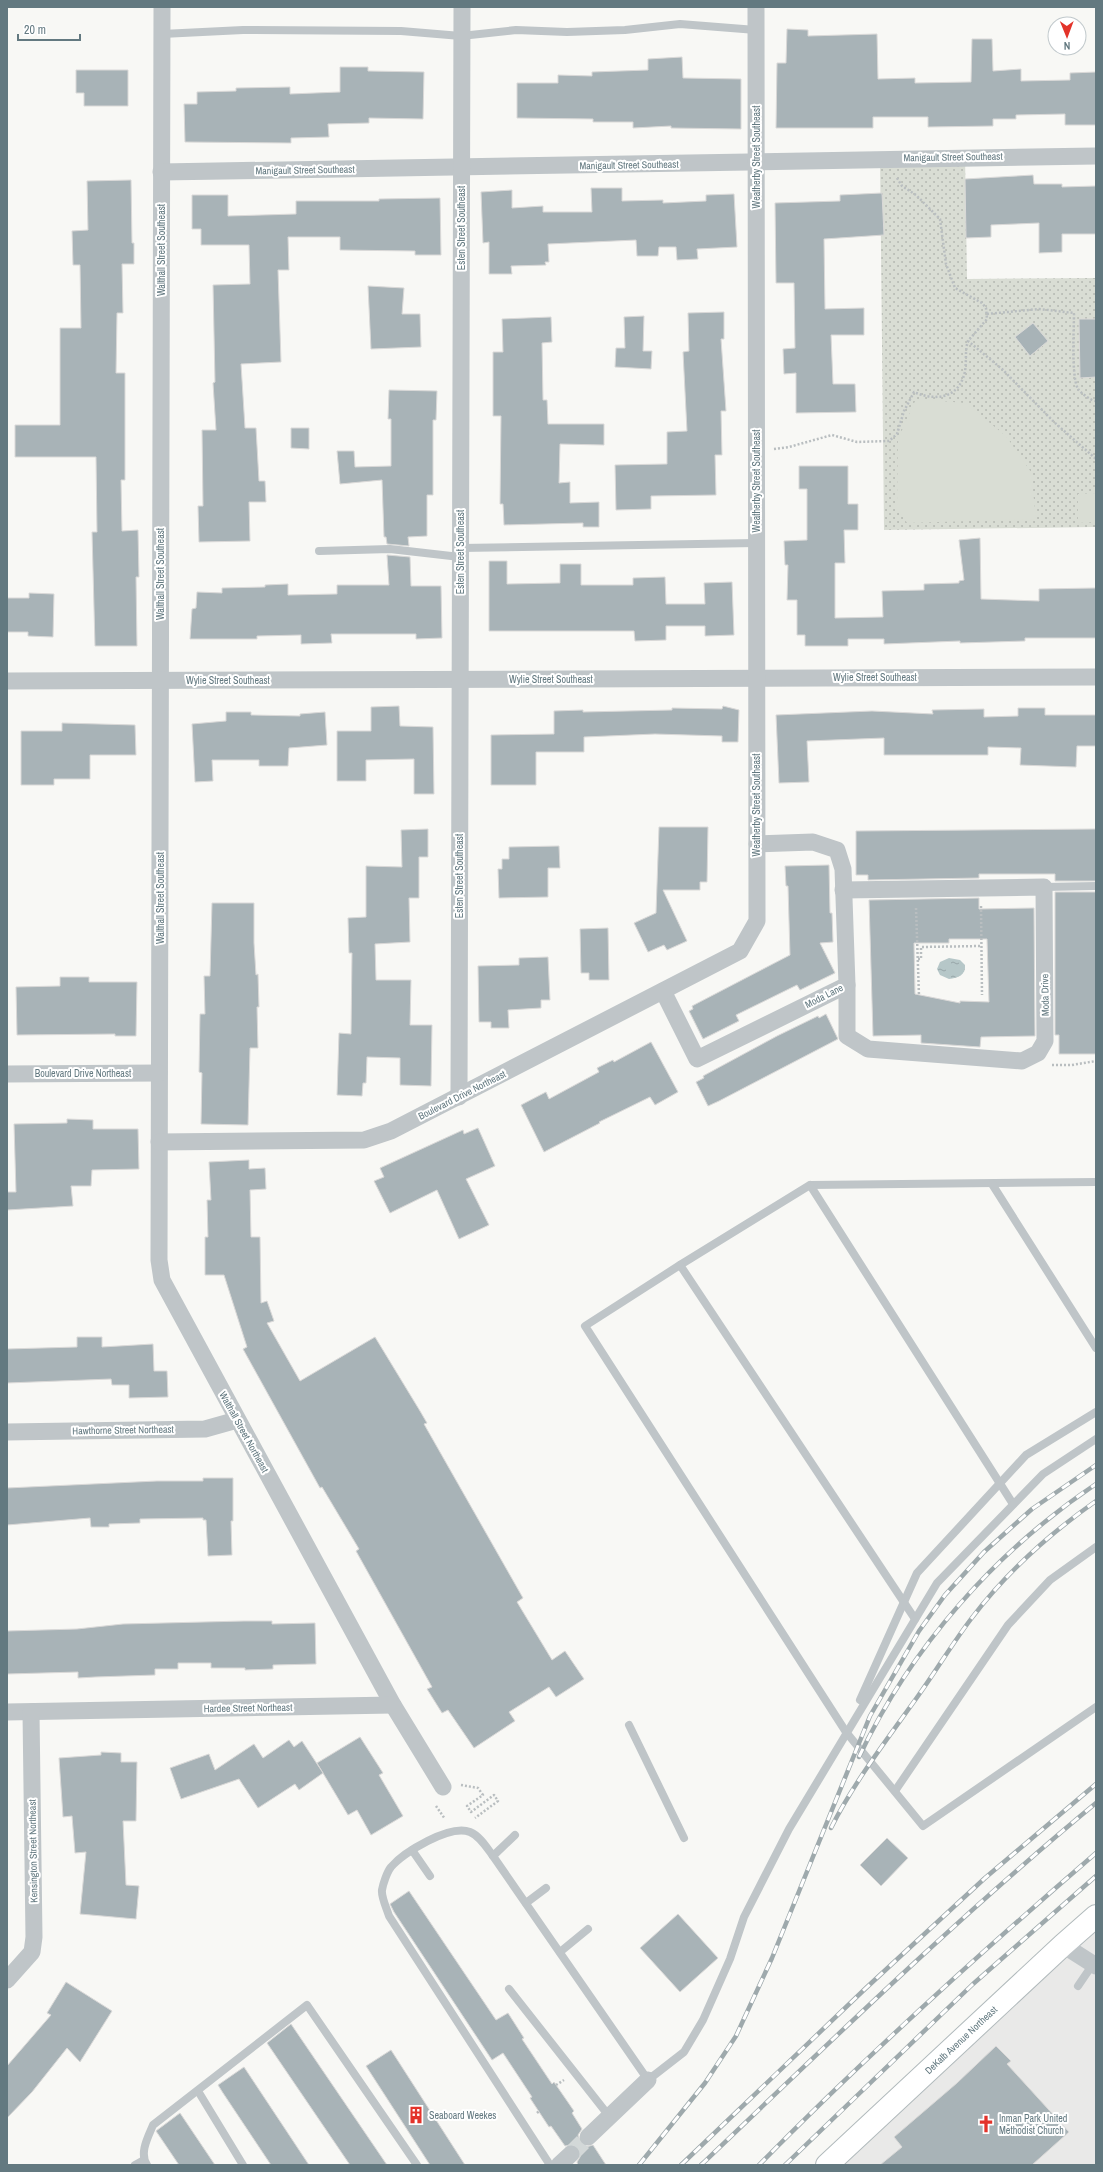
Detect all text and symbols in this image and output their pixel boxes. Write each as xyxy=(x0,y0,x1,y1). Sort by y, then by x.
scale bar xyxy=(18,16,80,42)
north arrow xyxy=(1047,16,1087,56)
text: 20 m xyxy=(24,22,46,38)
text: N xyxy=(1064,39,1071,53)
street label: Weatherby Street Southeast xyxy=(750,105,763,208)
street label: Manigault Street Southeast xyxy=(903,150,1004,164)
street label: Manigault Street Southeast xyxy=(579,158,680,172)
street label: Manigault Street Southeast xyxy=(255,163,356,177)
street label: Esten Street Southeast xyxy=(455,185,468,270)
street label: Walthall Street Southeast xyxy=(155,203,168,296)
street label: Weatherby Street Southeast xyxy=(750,429,763,532)
street label: Esten Street Southeast xyxy=(454,509,467,594)
street label: Walthall Street Southeast xyxy=(154,527,167,620)
street label: Wylie Street Southeast xyxy=(833,671,918,684)
street label: Wylie Street Southeast xyxy=(509,673,594,686)
street label: Wylie Street Southeast xyxy=(186,674,271,687)
street label: Weatherby Street Southeast xyxy=(750,753,763,856)
street label: Esten Street Southeast xyxy=(453,833,466,918)
street label: Walthall Street Southeast xyxy=(154,851,167,944)
street label: Moda Drive xyxy=(1038,973,1052,1016)
street label: Moda Lane xyxy=(803,981,846,1011)
street label: Boulevard Drive Northeast xyxy=(35,1067,132,1080)
street label: Boulevard Drive Northeast xyxy=(416,1067,509,1123)
street label: Walthall Street Northeast xyxy=(216,1389,272,1476)
street label: Hawthorne Street Northeast xyxy=(72,1423,175,1437)
street label: Hardee Street Northeast xyxy=(203,1701,293,1715)
street label: Kensington Street Northeast xyxy=(26,1798,40,1903)
street label: DeKalb Avenue Northeast xyxy=(922,2003,1000,2077)
building icon: Seaboard Weekes xyxy=(406,2105,426,2125)
place label: Seaboard Weekes xyxy=(429,2109,496,2122)
place label: Inman Park United Methodist Church xyxy=(999,2112,1067,2137)
church icon: Inman Park United Methodist Church xyxy=(976,2114,996,2134)

